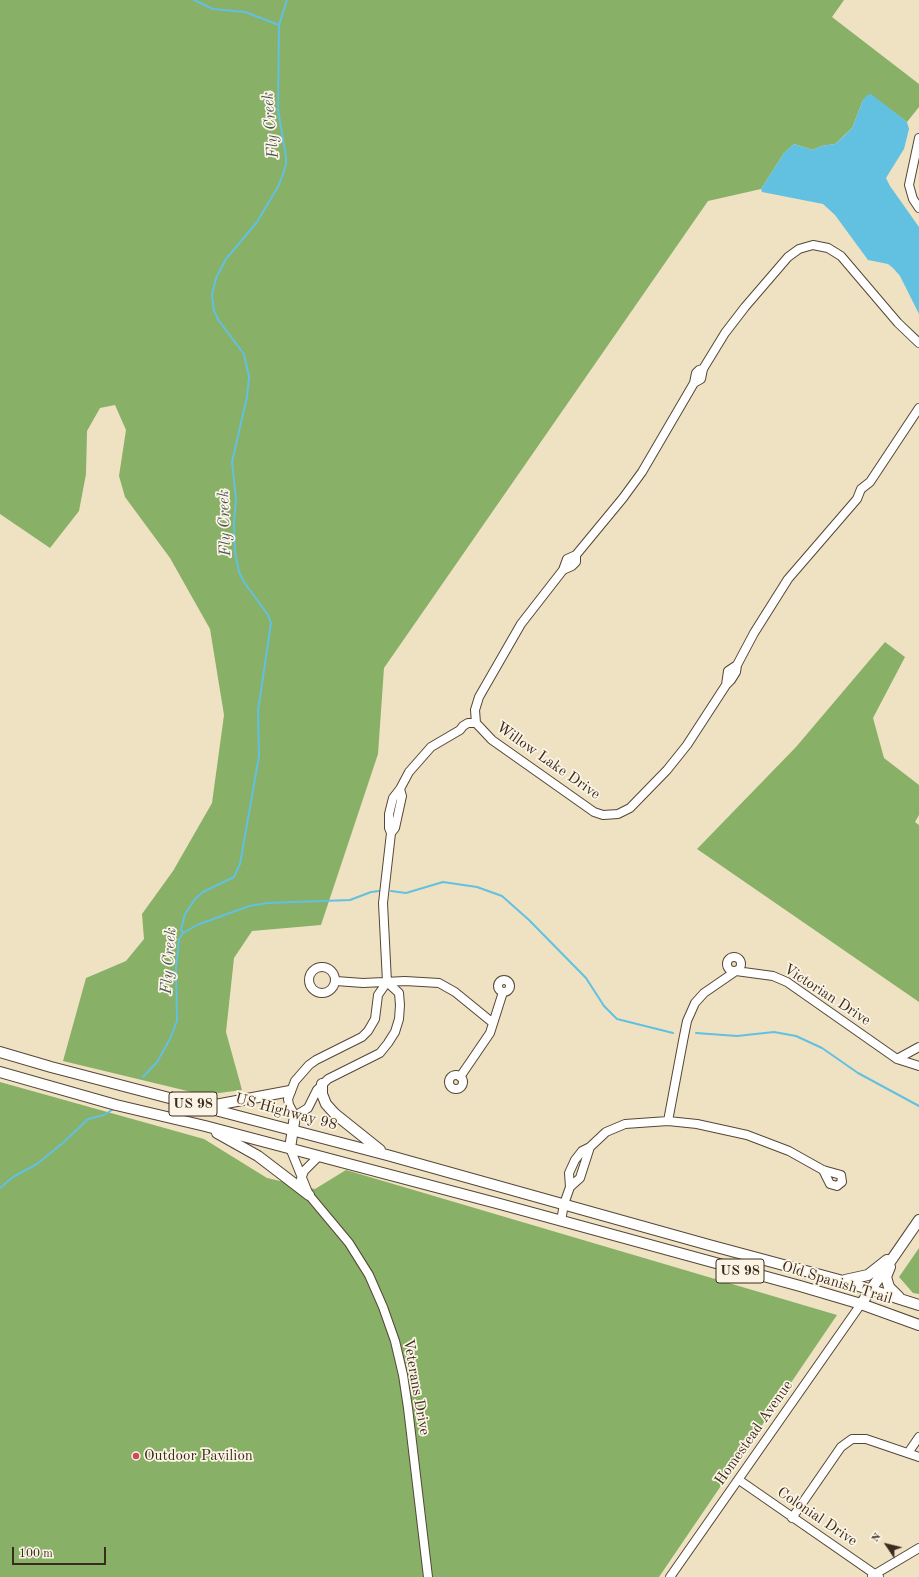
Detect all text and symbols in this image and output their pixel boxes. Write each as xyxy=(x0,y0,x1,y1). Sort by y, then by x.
water label: Fly Creek xyxy=(259,91,283,159)
water label: Fly Creek xyxy=(214,489,236,557)
street label: Willow Lake Drive xyxy=(492,718,604,804)
water label: Fly Creek xyxy=(157,927,181,995)
street label: Victorian Drive xyxy=(780,960,874,1030)
street label: US Highway 98 xyxy=(233,1090,339,1134)
road number: US 98 xyxy=(169,1092,217,1116)
street label: Old Spanish Trail xyxy=(780,1258,894,1308)
road number: US 98 xyxy=(716,1259,764,1283)
street label: Veterans Drive xyxy=(399,1337,433,1437)
street label: Homestead Avenue xyxy=(711,1377,797,1489)
place label: Outdoor Pavilion xyxy=(144,1447,253,1465)
marker: Outdoor Pavilion xyxy=(131,1451,141,1461)
street label: Colonial Drive xyxy=(773,1484,861,1550)
north arrow xyxy=(867,1525,907,1565)
text: N xyxy=(870,1531,884,1544)
scale bar xyxy=(14,1539,108,1565)
text: 100 m xyxy=(19,1548,53,1560)

